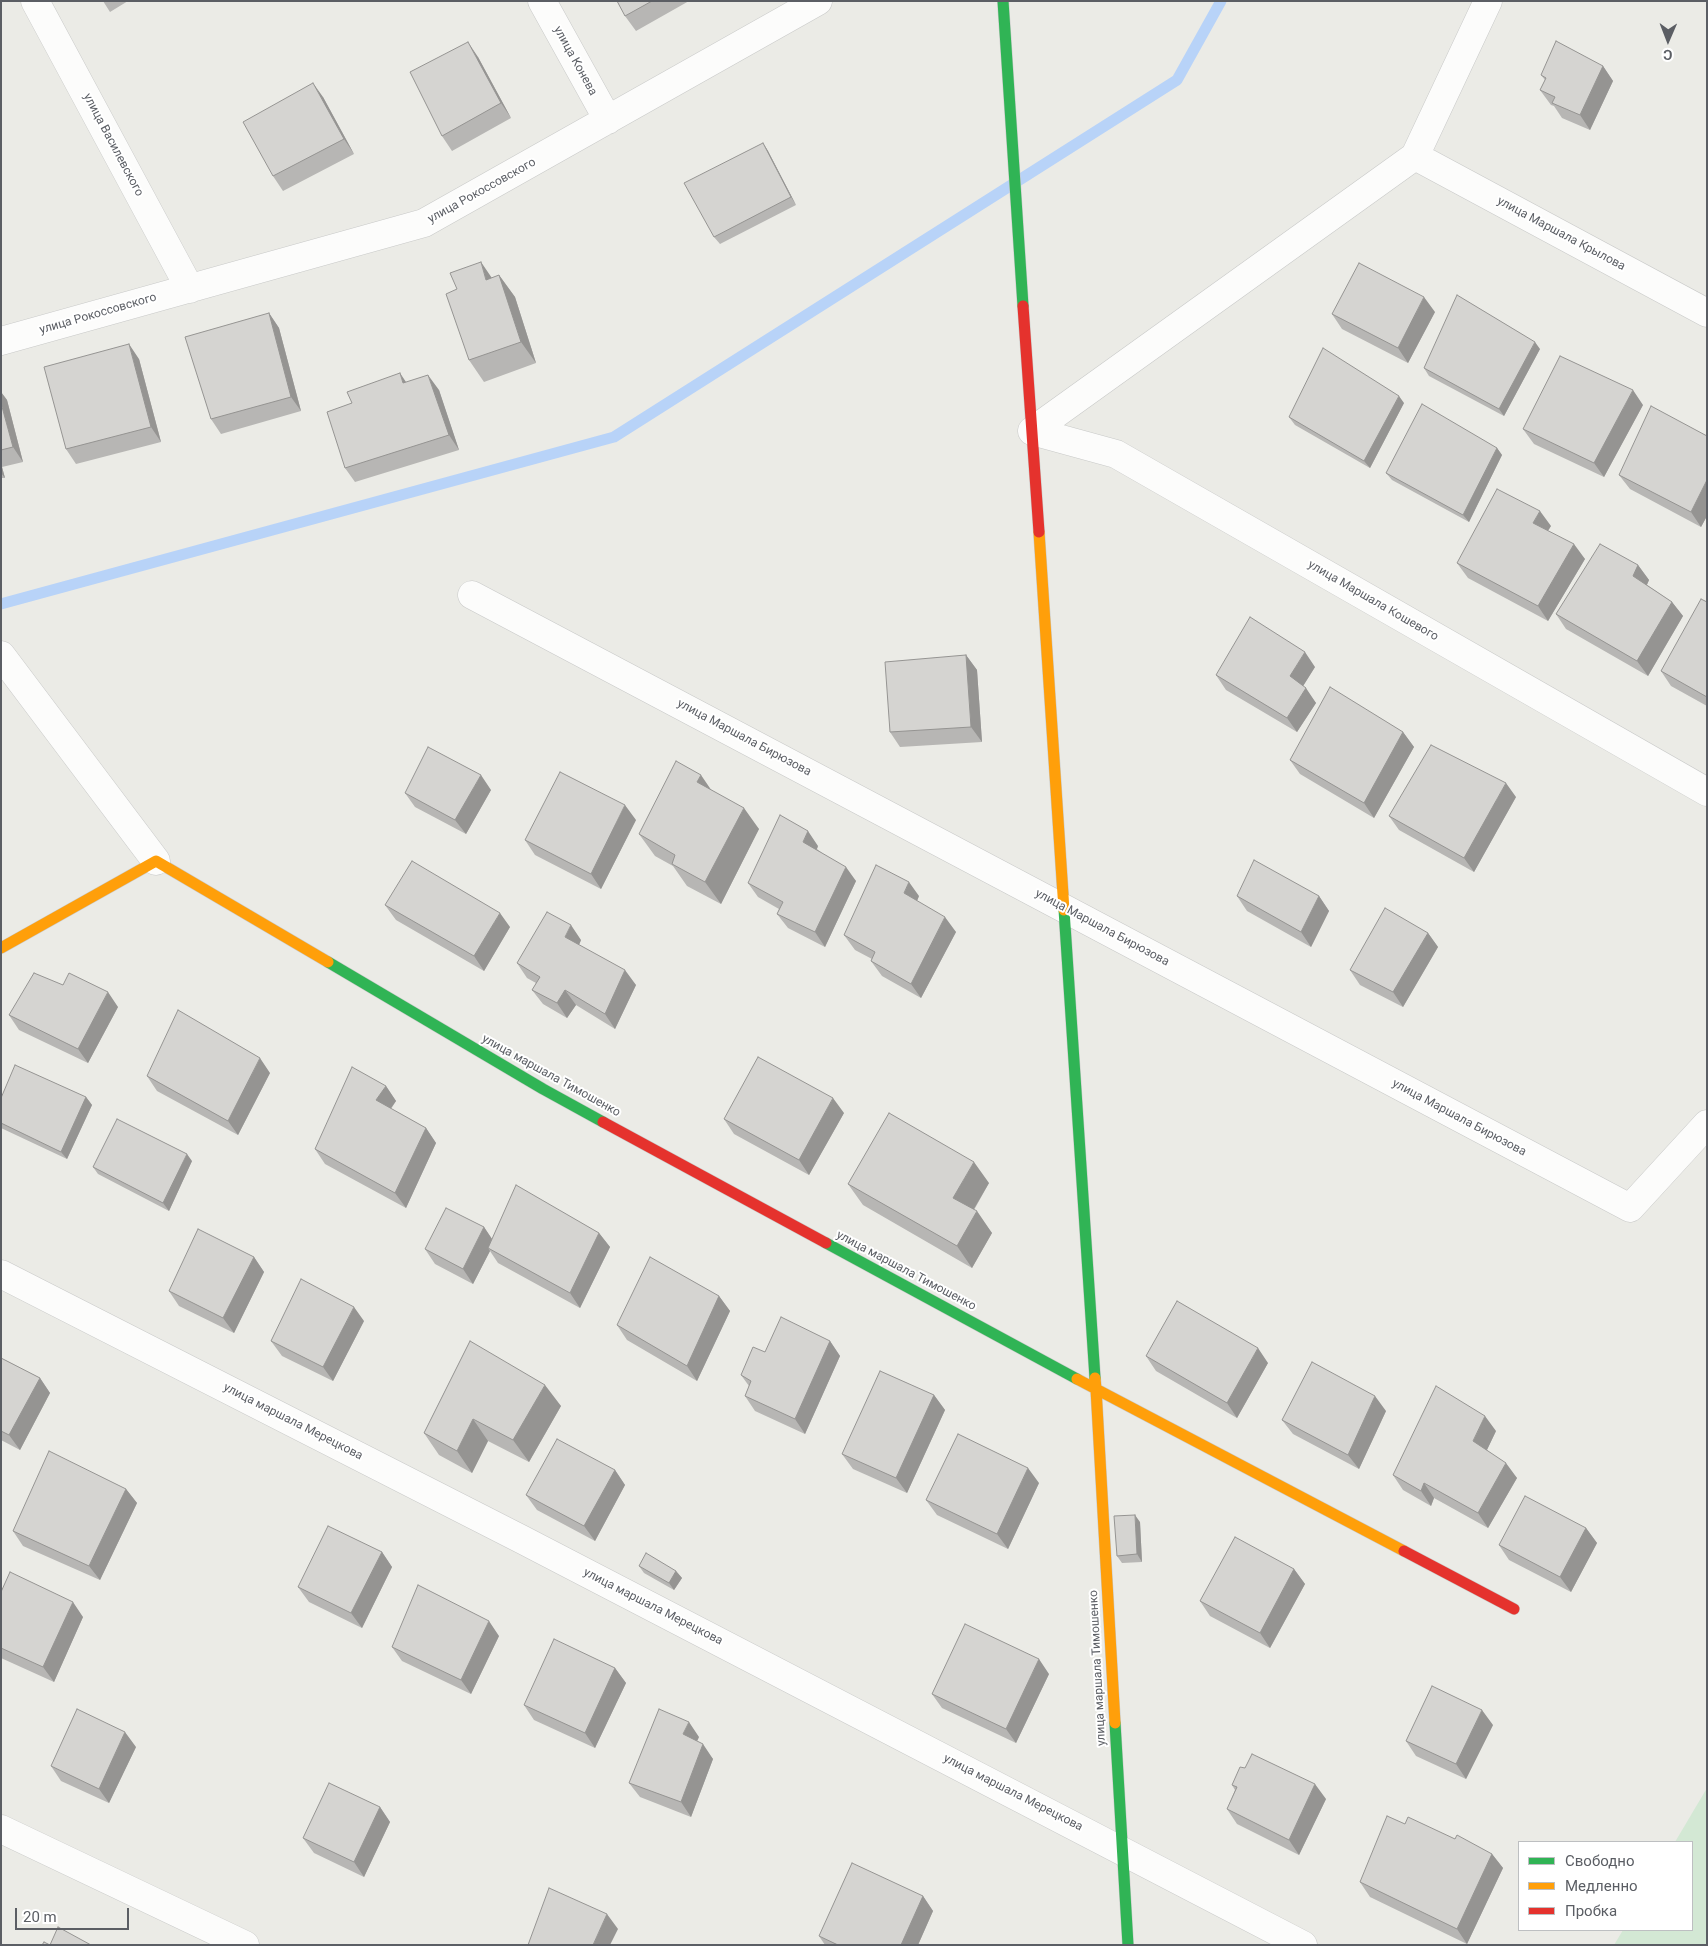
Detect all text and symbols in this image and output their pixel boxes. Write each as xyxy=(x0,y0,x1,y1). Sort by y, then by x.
north arrow xyxy=(1643,15,1693,65)
street label: улица Конева xyxy=(550,24,600,98)
text: С xyxy=(1663,47,1672,63)
street label: улица Василевского xyxy=(80,91,146,199)
street label: улица Рокоссовского xyxy=(426,155,538,227)
street label: улица Маршала Крылова xyxy=(1494,194,1628,274)
street label: улица Рокоссовского xyxy=(38,290,158,338)
street label: улица Маршала Кошевого xyxy=(1305,558,1441,644)
street label: улица Маршала Бирюзова xyxy=(675,697,813,779)
street label: улица Маршала Бирюзова xyxy=(1033,887,1171,969)
street label: улица маршала Тимошенко xyxy=(479,1032,623,1120)
street label: улица Маршала Бирюзова xyxy=(1390,1077,1528,1159)
street label: улица маршала Тимошенко xyxy=(834,1228,978,1314)
street label: улица маршала Мерецкова xyxy=(221,1381,365,1463)
street label: улица маршала Мерецкова xyxy=(581,1566,725,1648)
street label: улица маршала Тимошенко xyxy=(1087,1590,1109,1746)
street label: улица маршала Мерецкова xyxy=(941,1752,1085,1834)
legend xyxy=(1518,1841,1693,1931)
text: Свободно xyxy=(1565,1852,1634,1870)
text: Медленно xyxy=(1565,1877,1638,1895)
scale bar xyxy=(18,1898,131,1930)
text: Пробка xyxy=(1565,1902,1617,1920)
text: 20 m xyxy=(23,1908,57,1926)

